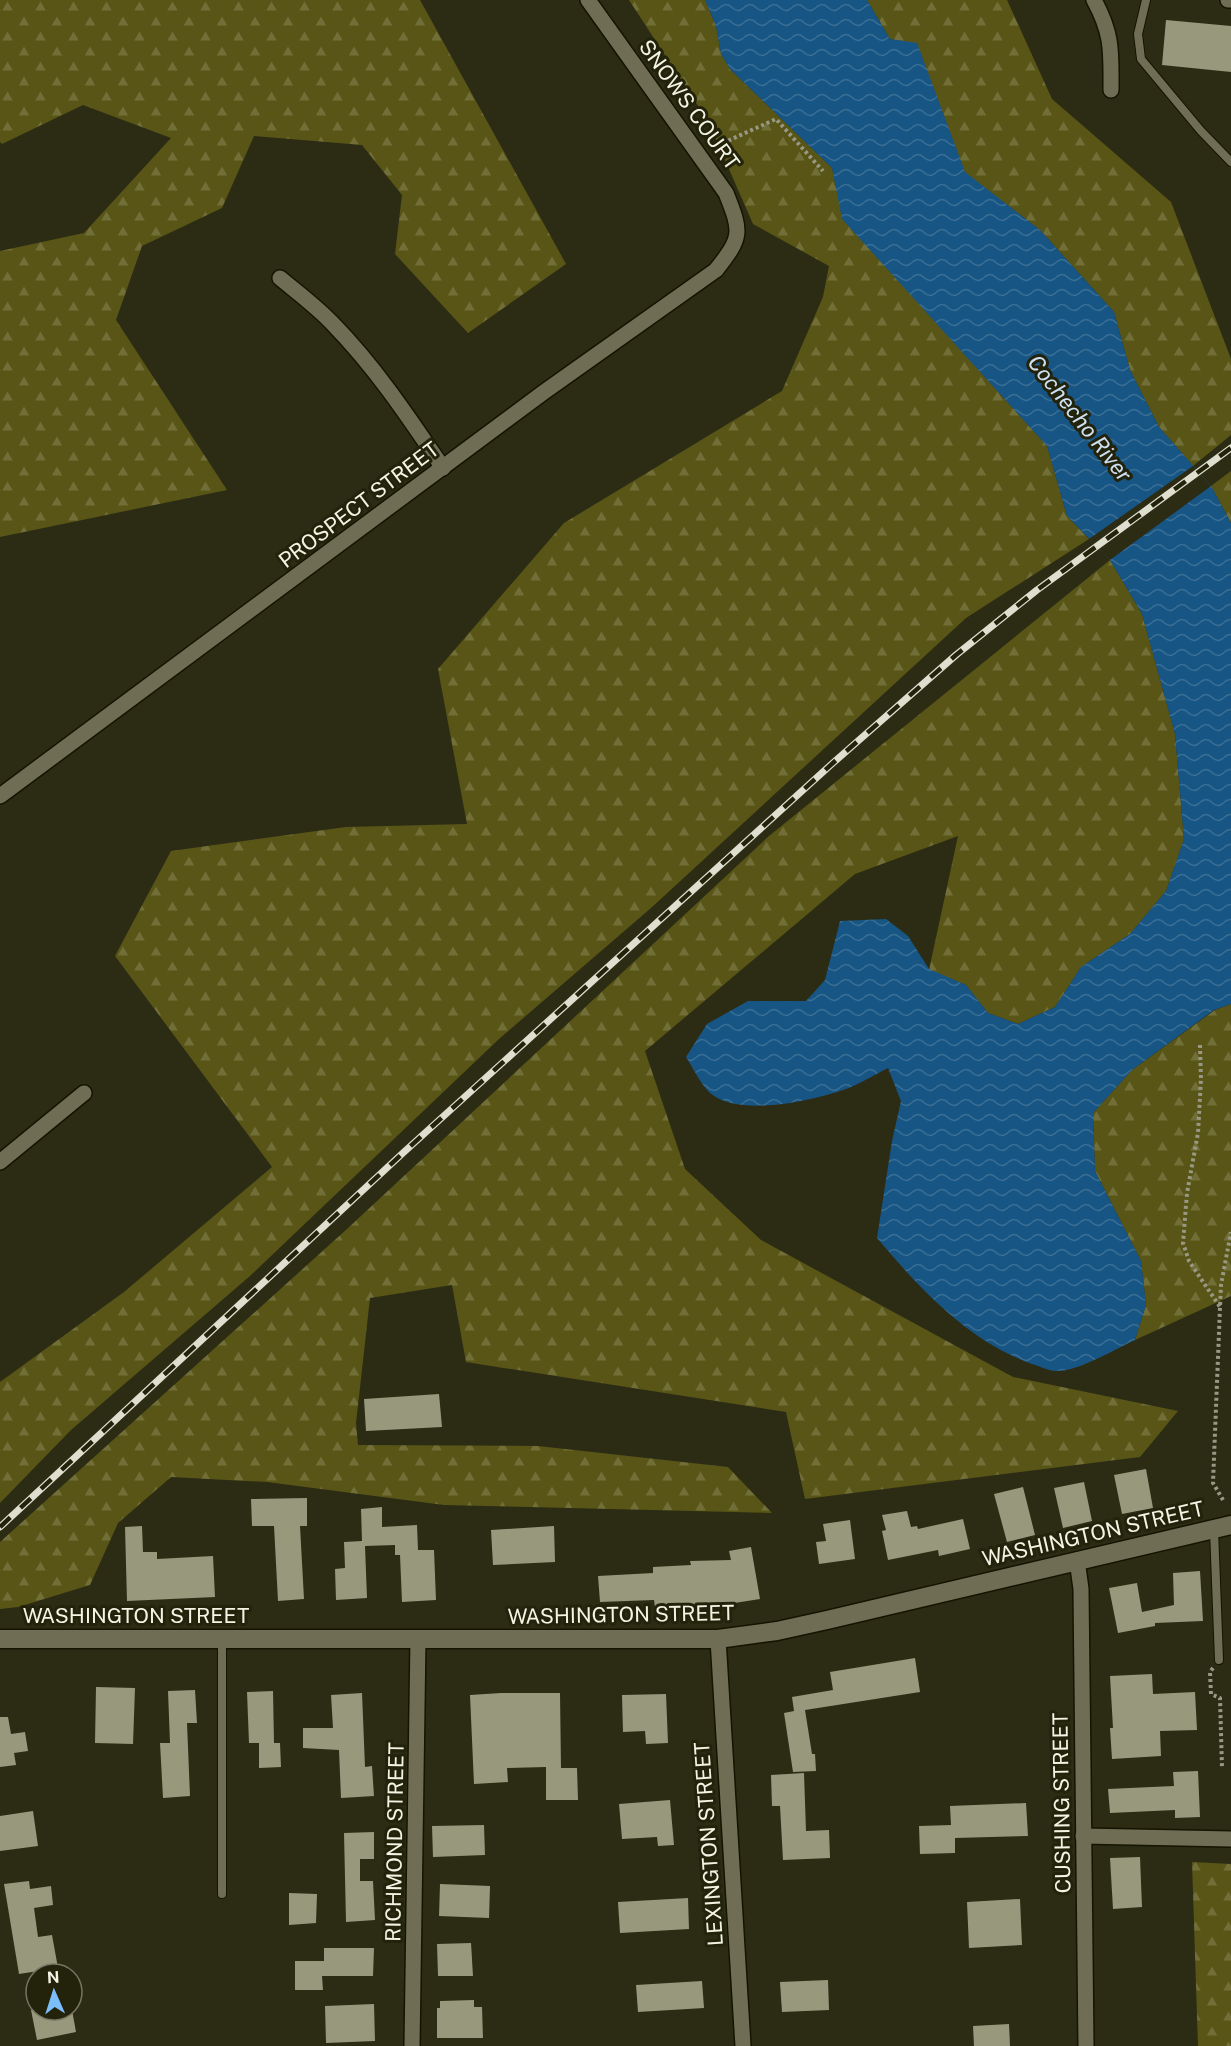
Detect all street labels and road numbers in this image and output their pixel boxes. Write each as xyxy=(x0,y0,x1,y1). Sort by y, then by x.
street label: SNOWS COURT xyxy=(634,35,745,175)
street label: PROSPECT STREET xyxy=(274,436,444,573)
street label: WASHINGTON STREET xyxy=(980,1496,1206,1571)
street label: WASHINGTON STREET xyxy=(507,1600,735,1629)
street label: WASHINGTON STREET xyxy=(23,1603,249,1628)
street label: CUSHING STREET xyxy=(1047,1712,1076,1894)
street label: LEXINGTON STREET xyxy=(689,1741,728,1947)
street label: RICHMOND STREET xyxy=(380,1742,409,1942)

